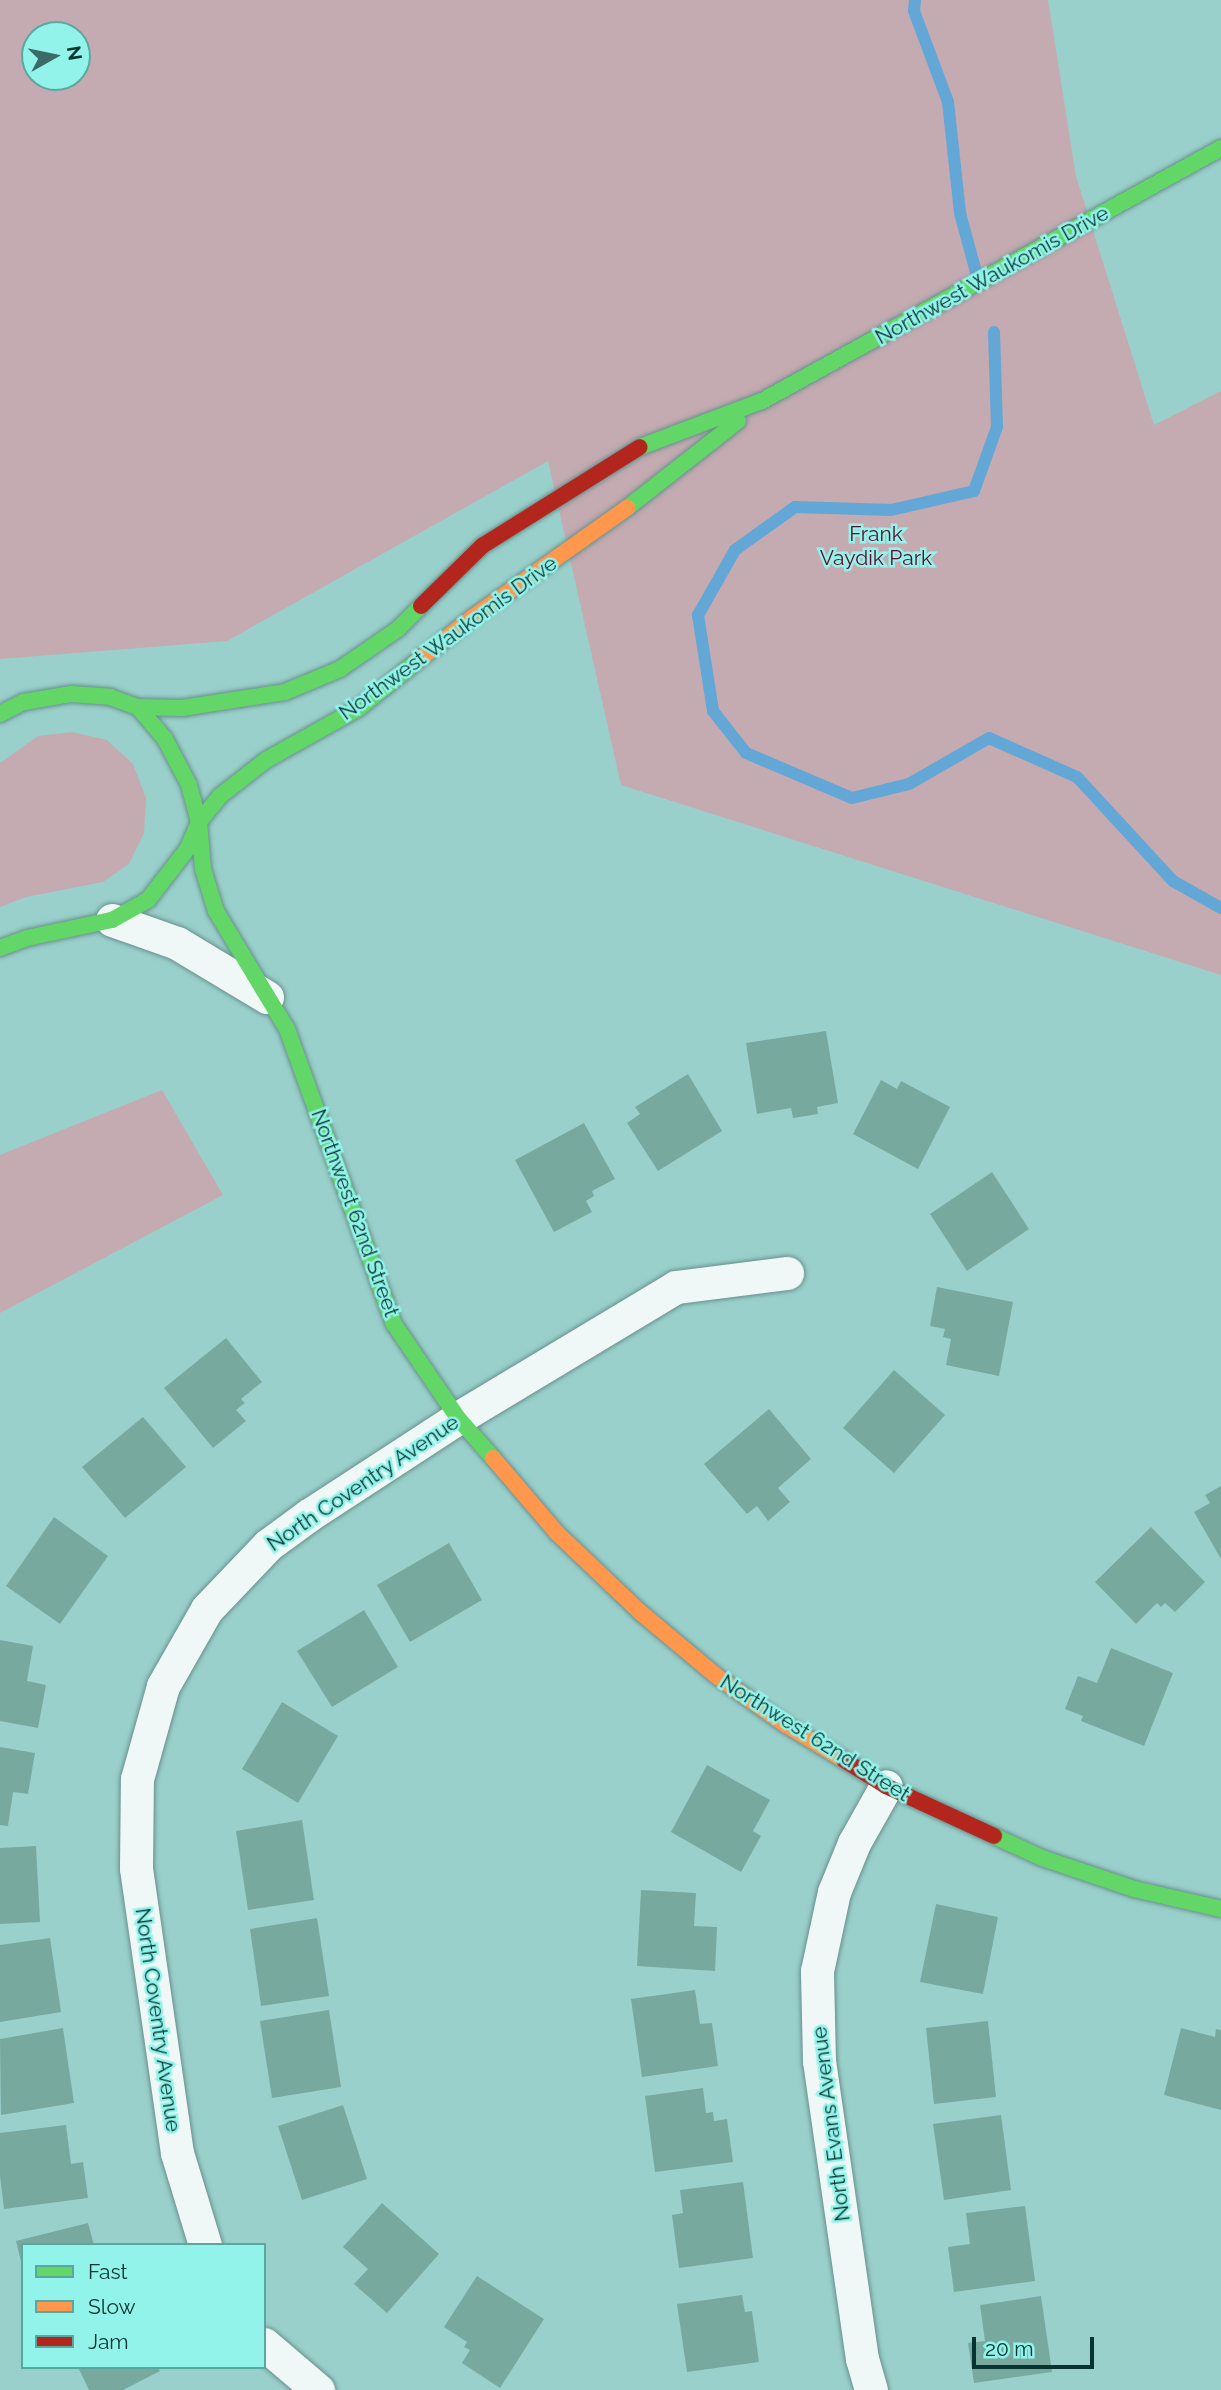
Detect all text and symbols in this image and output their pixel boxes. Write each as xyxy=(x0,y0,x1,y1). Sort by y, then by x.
north arrow xyxy=(21,21,91,91)
text: N xyxy=(63,44,87,62)
street label: Northwest Waukomis Drive xyxy=(871,200,1113,350)
park label: Frank Vaydik Park xyxy=(820,521,932,571)
street label: Northwest Waukomis Drive xyxy=(334,550,562,726)
street label: Northwest 62nd Street xyxy=(306,1106,404,1320)
street label: North Coventry Avenue xyxy=(262,1409,464,1557)
street label: Northwest 62nd Street xyxy=(715,1669,915,1807)
street label: North Coventry Avenue xyxy=(130,1906,186,2134)
street label: North Evans Avenue xyxy=(807,2025,855,2223)
legend xyxy=(21,2243,266,2369)
text: Fast xyxy=(88,2259,128,2284)
text: Slow xyxy=(88,2294,136,2319)
scale bar xyxy=(976,2324,1098,2368)
text: Jam xyxy=(88,2329,129,2354)
text: 20 m xyxy=(985,2336,1033,2361)

